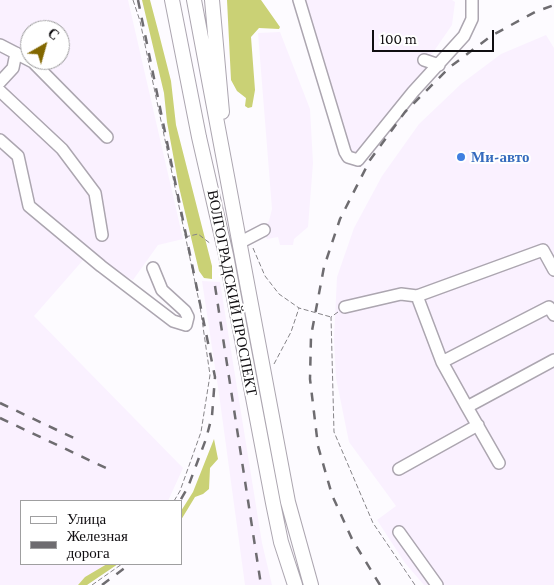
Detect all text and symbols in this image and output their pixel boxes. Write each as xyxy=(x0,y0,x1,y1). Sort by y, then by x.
north arrow xyxy=(20,20,70,70)
scale bar xyxy=(374,20,496,52)
text: С xyxy=(45,25,63,43)
text: 100 m xyxy=(380,31,417,47)
place label: Ми-авто xyxy=(471,148,529,166)
marker: Ми-авто xyxy=(455,151,467,163)
street label: ВОЛГОГРАДСКИЙ ПРОСПЕКТ xyxy=(203,188,261,398)
legend xyxy=(20,500,182,565)
text: Улица xyxy=(67,511,106,527)
text: Железная дорога xyxy=(67,528,128,561)

